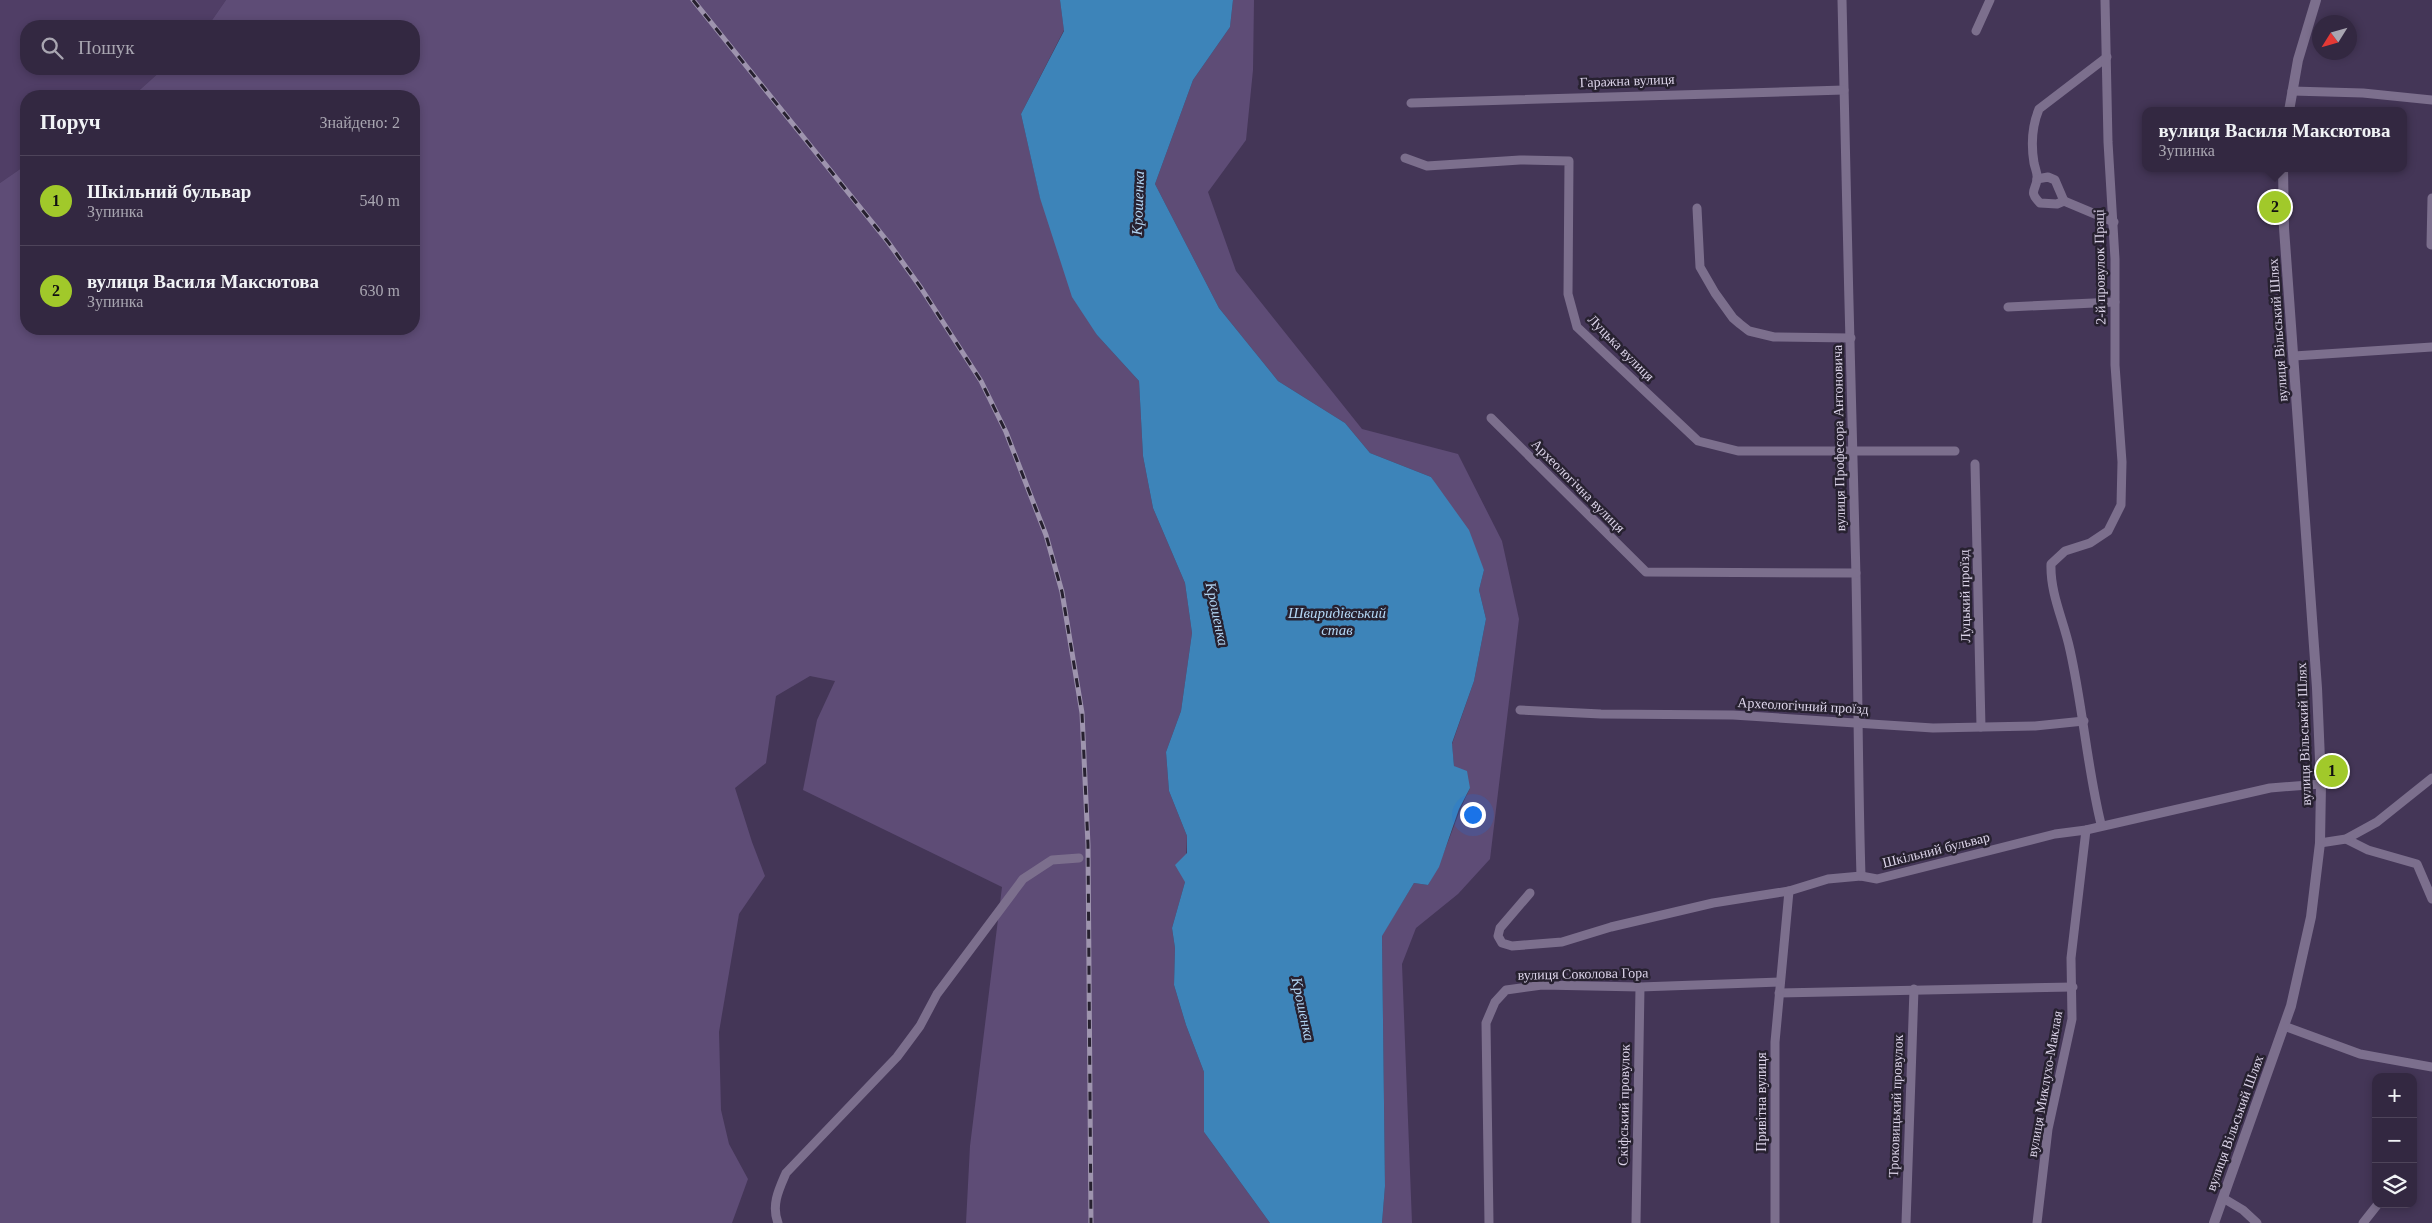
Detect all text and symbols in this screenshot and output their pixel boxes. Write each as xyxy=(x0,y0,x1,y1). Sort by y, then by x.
north arrow xyxy=(2312,15,2357,60)
search box xyxy=(20,20,420,75)
icon: search xyxy=(38,34,66,62)
text: Пошук xyxy=(78,37,135,58)
street label: Гаражна вулиця xyxy=(1579,72,1675,90)
popup xyxy=(2142,107,2407,172)
text: Поруч xyxy=(40,110,101,134)
text: Знайдено: 2 xyxy=(320,114,400,131)
text: вулиця Василя Максютова xyxy=(2159,120,2390,141)
text: Зупинка xyxy=(2159,142,2215,159)
water label: Крошенка xyxy=(1129,170,1147,237)
text: Шкільний бульвар xyxy=(87,181,251,202)
pin: 2 xyxy=(2259,188,2291,226)
text: 1 xyxy=(52,192,60,209)
text: 540 m xyxy=(360,192,400,209)
text: Зупинка xyxy=(87,203,143,220)
street label: 2-й провулок Праці xyxy=(2091,209,2109,325)
street label: вулиця Вільський Шлях xyxy=(2266,258,2290,402)
text: вулиця Василя Максютова xyxy=(87,271,319,292)
text: 2 xyxy=(52,282,60,299)
text: 630 m xyxy=(360,282,400,299)
text: Зупинка xyxy=(87,293,143,310)
street label: Луцька вулиця xyxy=(1585,312,1658,385)
street label: вулиця Професора Антоновича xyxy=(1830,344,1848,531)
street label: Археологічна вулиця xyxy=(1528,436,1628,536)
street label: Луцький проїзд xyxy=(1957,549,1973,643)
water label: Крошенка xyxy=(1202,580,1232,647)
water label: Швиридівський став xyxy=(1287,605,1387,638)
street label: вулиця Вільський Шлях xyxy=(2294,662,2314,806)
street label: Археологічний проїзд xyxy=(1737,695,1869,717)
pin: 1 xyxy=(2316,752,2348,790)
your location xyxy=(1460,802,1486,828)
street label: Шкільний бульвар xyxy=(1881,829,1991,871)
street label: вулиця Соколова Гора xyxy=(1517,965,1649,983)
water label: Крошенка xyxy=(1288,975,1318,1042)
street label: вулиця Миклухо-Маклая xyxy=(2025,1009,2065,1158)
street label: Троковицький провулок xyxy=(1886,1034,1906,1178)
street label: Скіфський провулок xyxy=(1615,1044,1633,1166)
street label: Привітна вулиця xyxy=(1754,1052,1769,1152)
street label: вулиця Вільський Шлях xyxy=(2203,1053,2267,1193)
map controls xyxy=(2372,1073,2417,1208)
button: + xyxy=(2372,1073,2417,1118)
button: − xyxy=(2372,1118,2417,1163)
button: layers xyxy=(2372,1163,2417,1208)

